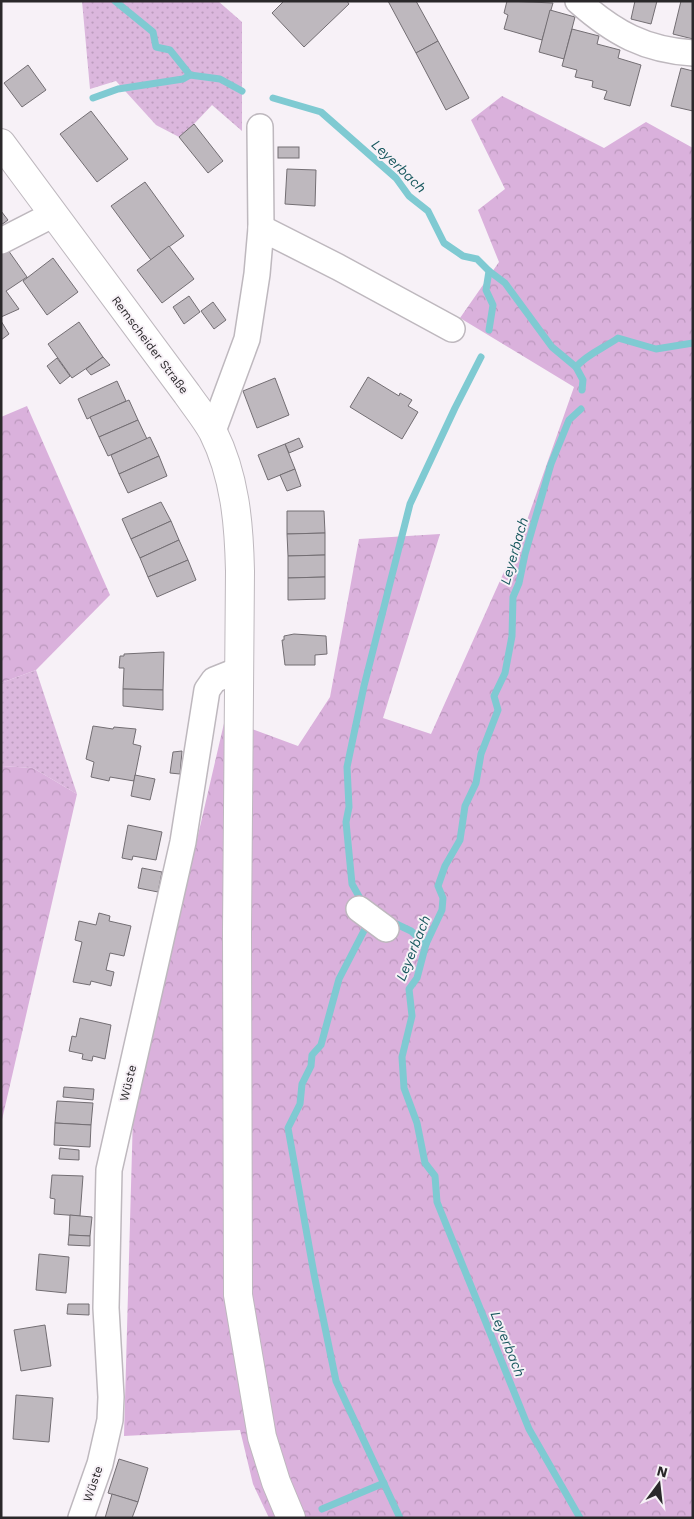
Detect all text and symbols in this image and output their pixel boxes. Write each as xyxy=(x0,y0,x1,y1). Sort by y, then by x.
water label: Leyerbach xyxy=(368,136,430,196)
street label: Remscheider Straße xyxy=(109,293,191,397)
water label: Leyerbach xyxy=(497,515,531,587)
water label: Leyerbach xyxy=(393,913,433,983)
street label: Wüste xyxy=(117,1063,139,1103)
water label: Leyerbach xyxy=(488,1309,528,1379)
north arrow xyxy=(634,1459,684,1509)
text: N xyxy=(655,1462,669,1481)
street label: Wüste xyxy=(80,1464,106,1504)

